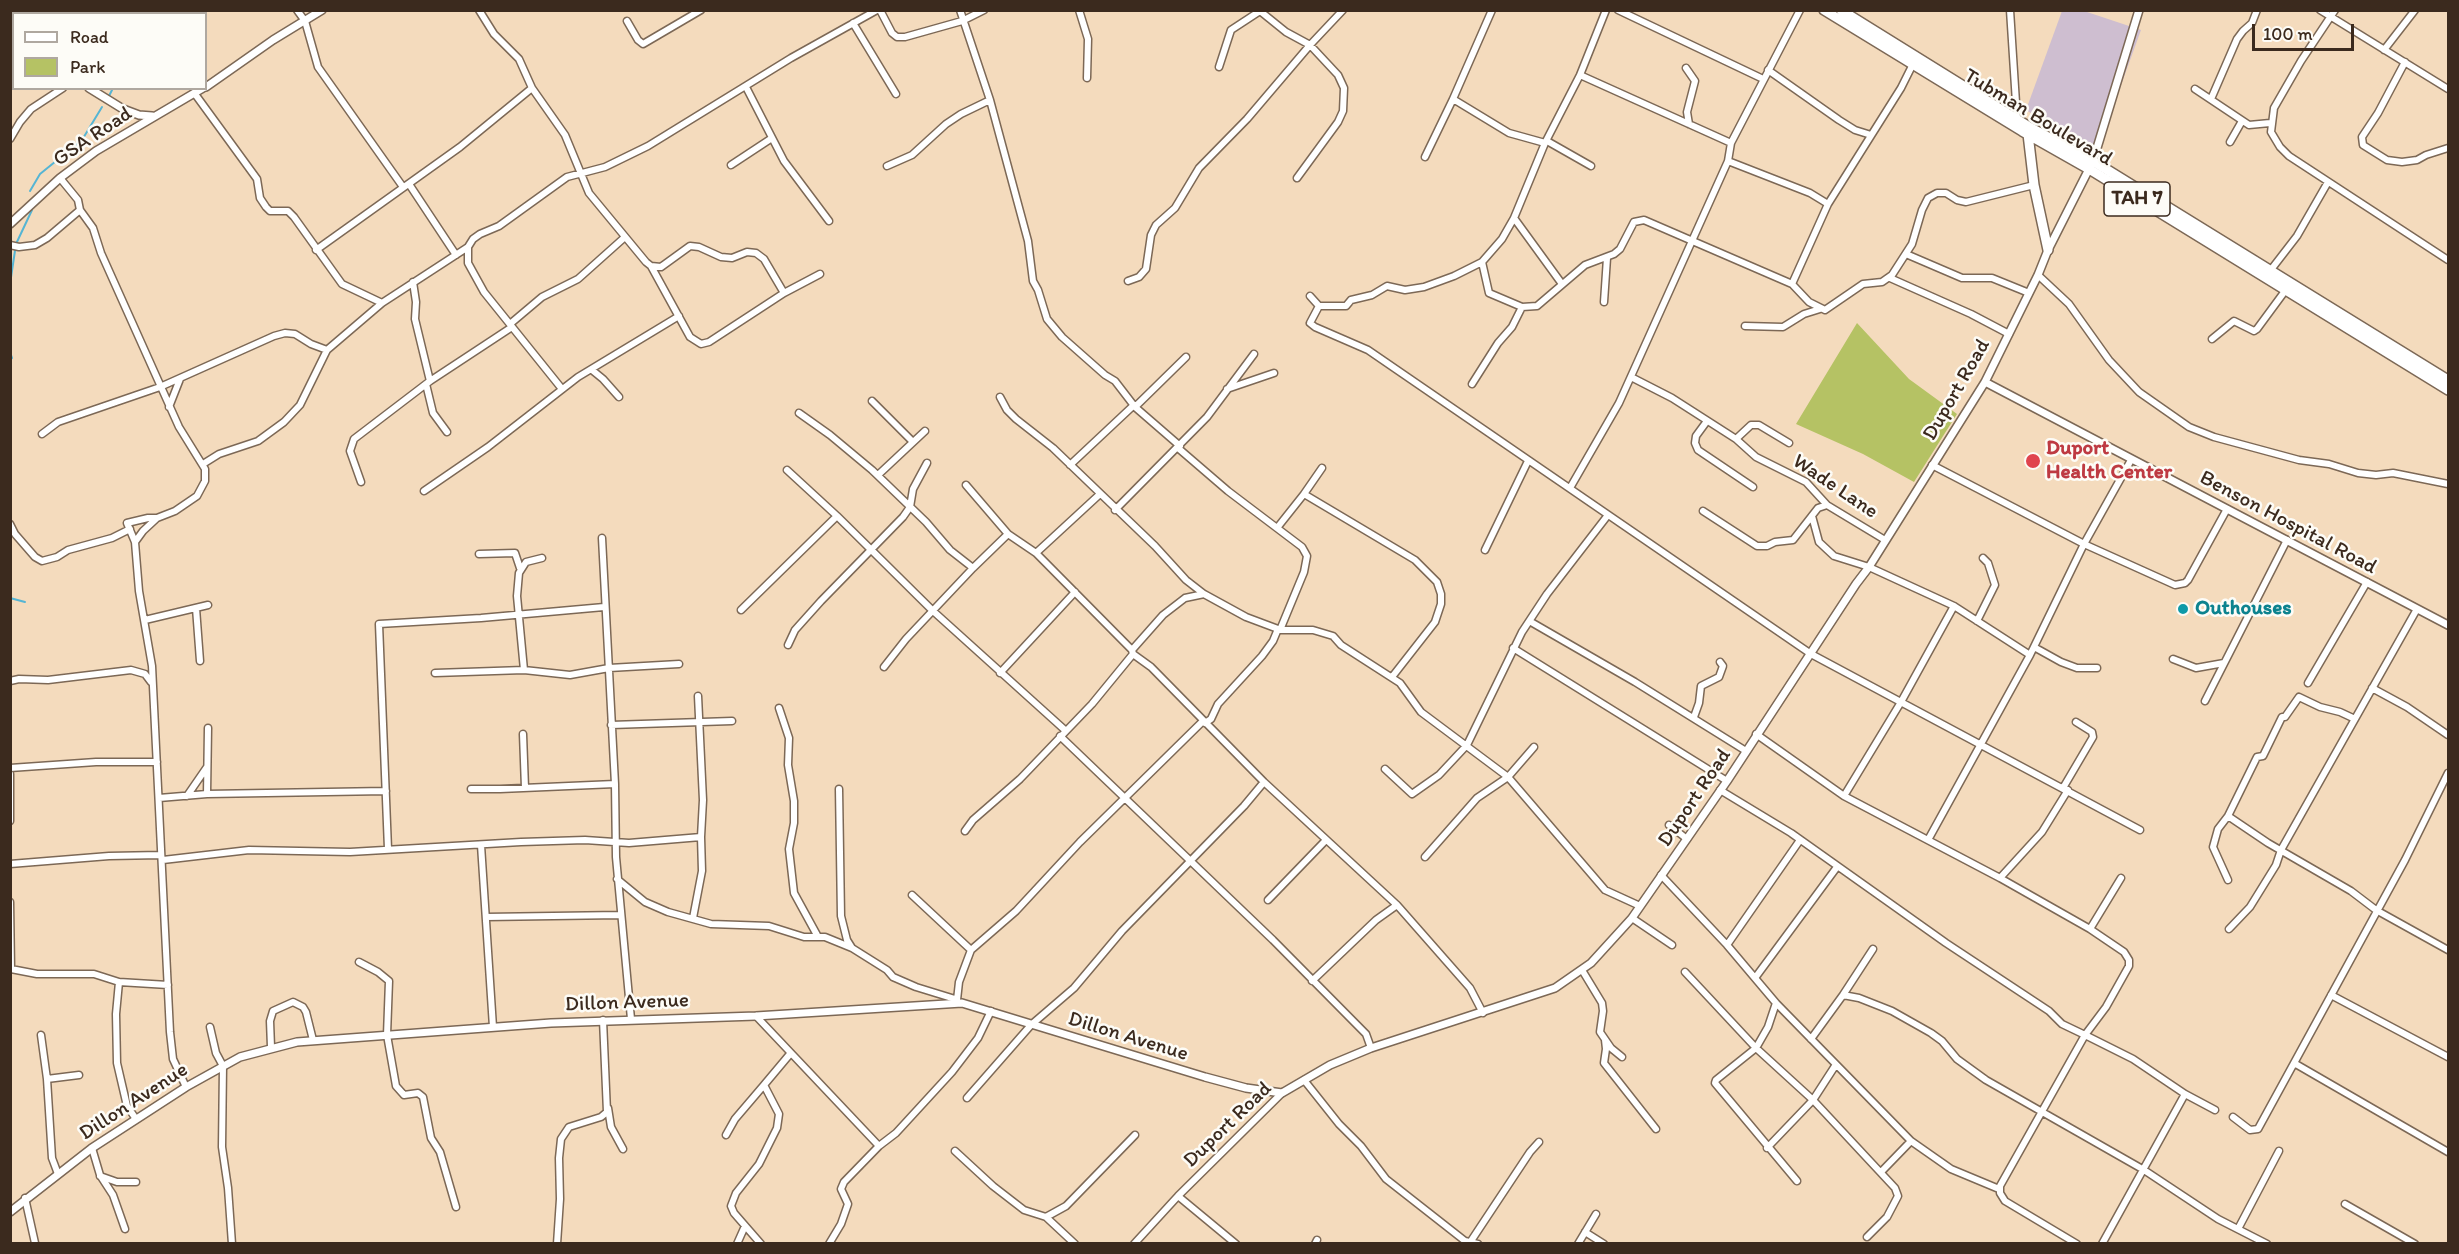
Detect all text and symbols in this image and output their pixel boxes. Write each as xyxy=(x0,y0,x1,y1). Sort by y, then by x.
legend xyxy=(12,12,207,90)
scale bar xyxy=(2255,12,2357,50)
text: 100 m xyxy=(2263,23,2313,45)
text: Road xyxy=(70,26,109,48)
text: Park xyxy=(70,56,105,78)
street label: Tubman Boulevard xyxy=(1959,64,2117,172)
street label: GSA Road xyxy=(49,101,137,173)
road number: TAH 7 xyxy=(2104,182,2170,216)
street label: Duport Road xyxy=(1918,335,1996,445)
place label: Duport Health Center xyxy=(2046,436,2172,486)
street label: Wade Lane xyxy=(1787,449,1883,525)
marker: Duport Health Center xyxy=(2024,452,2042,470)
street label: Benson Hospital Road xyxy=(2195,466,2381,580)
place label: Outhouses xyxy=(2195,596,2292,622)
marker: Outhouses xyxy=(2176,602,2190,616)
street label: Duport Road xyxy=(1653,744,1737,852)
street label: Dillon Avenue xyxy=(565,988,689,1018)
street label: Dillon Avenue xyxy=(1065,1007,1191,1067)
street label: Dillon Avenue xyxy=(75,1058,193,1146)
street label: Duport Road xyxy=(1179,1077,1277,1173)

